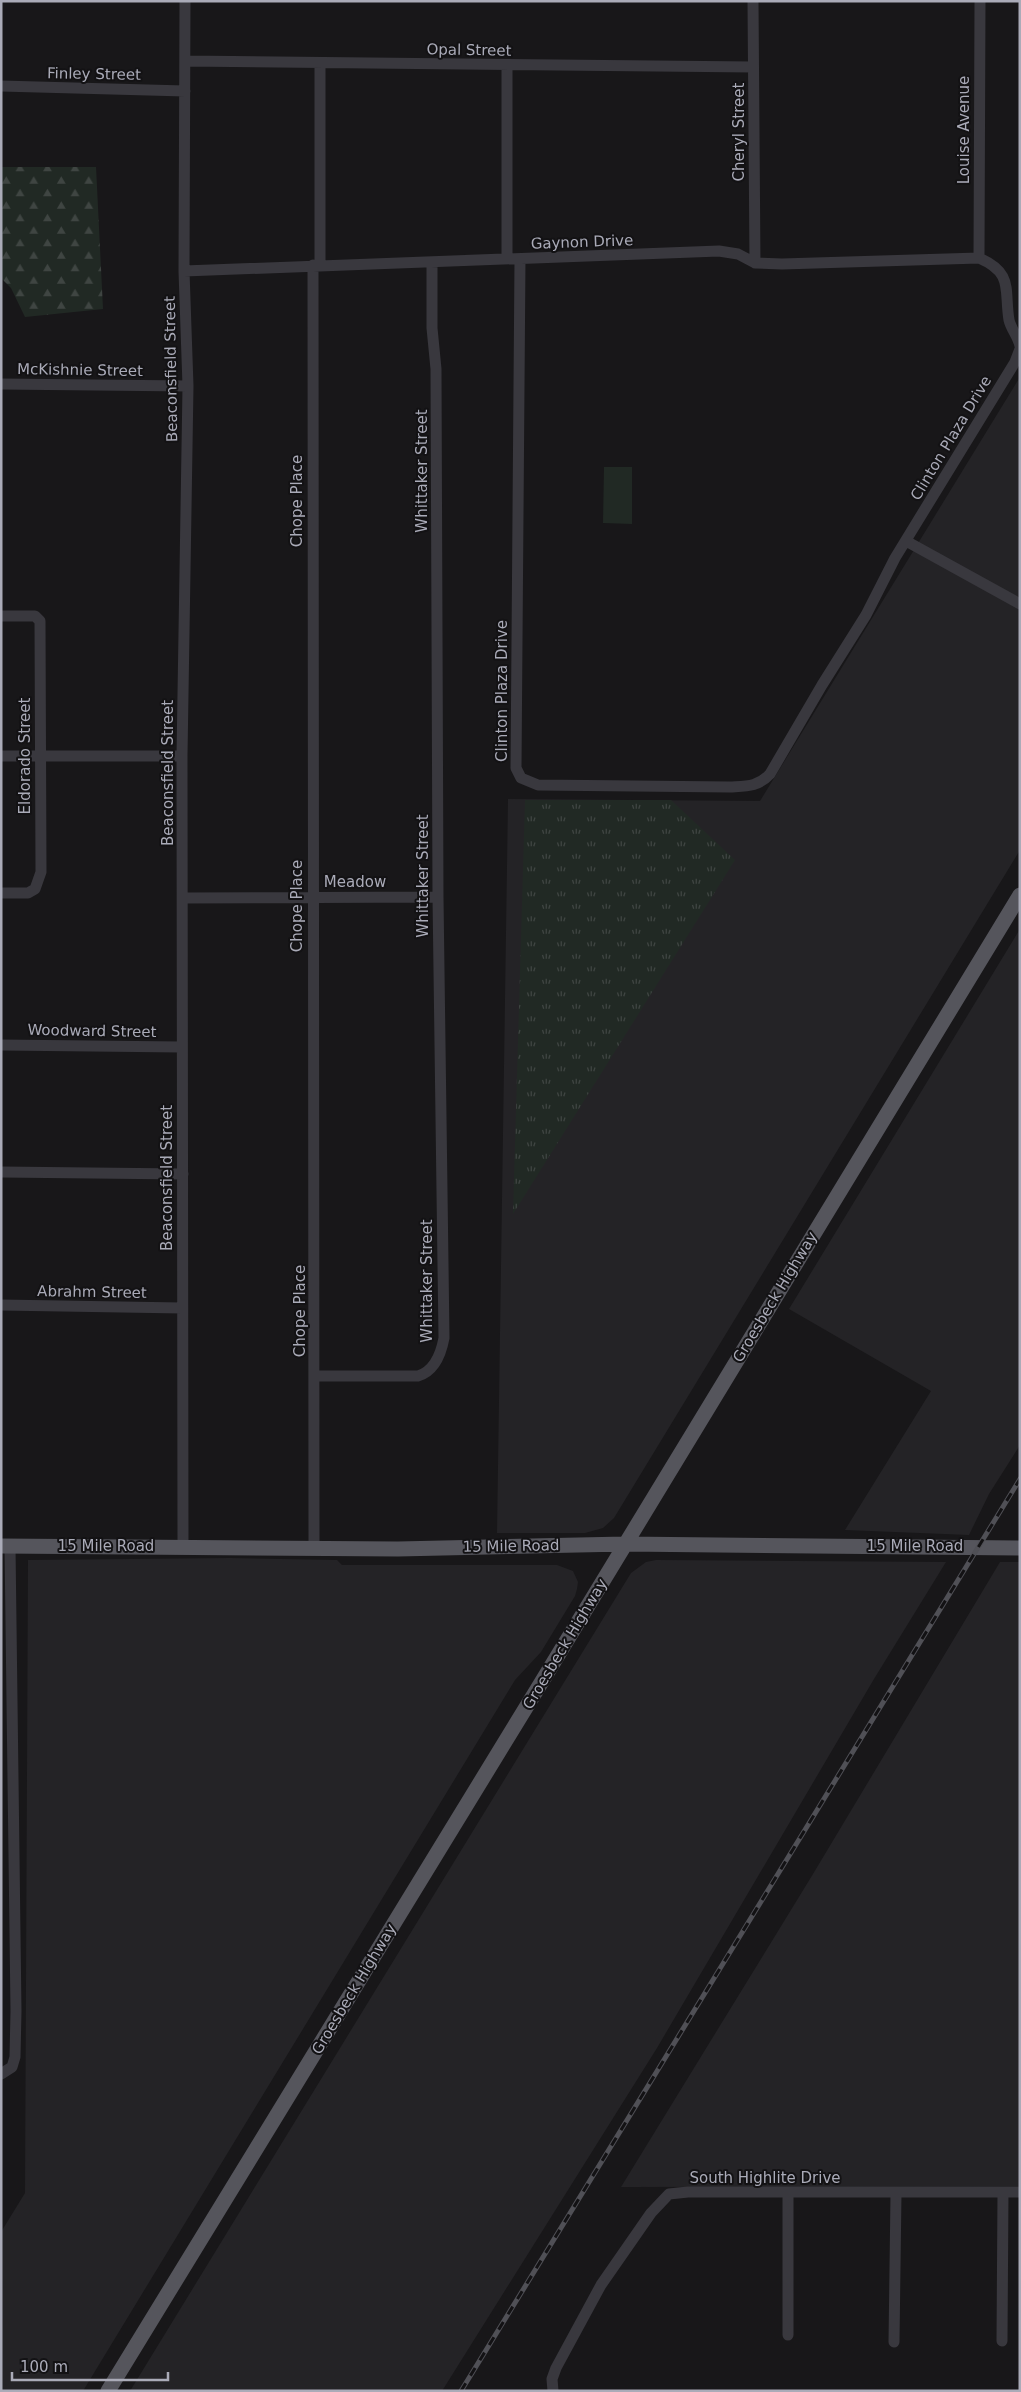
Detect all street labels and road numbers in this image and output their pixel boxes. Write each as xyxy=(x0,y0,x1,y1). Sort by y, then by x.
street label: Opal Street xyxy=(426,40,512,60)
street label: Finley Street xyxy=(47,64,141,84)
street label: Louise Avenue xyxy=(955,76,973,184)
street label: Cheryl Street xyxy=(730,83,748,181)
street label: Gaynon Drive xyxy=(530,231,634,253)
street label: Beaconsfield Street xyxy=(161,296,181,442)
street label: McKishnie Street xyxy=(17,360,143,380)
street label: Clinton Plaza Drive xyxy=(907,373,995,503)
street label: Whittaker Street xyxy=(413,409,431,533)
street label: Chope Place xyxy=(288,455,306,547)
street label: Clinton Plaza Drive xyxy=(493,620,511,762)
street label: Eldorado Street xyxy=(16,698,34,814)
street label: Beaconsfield Street xyxy=(159,700,177,846)
street label: Whittaker Street xyxy=(414,814,432,938)
street label: Chope Place xyxy=(288,860,306,952)
street label: Meadow xyxy=(324,873,386,891)
street label: Woodward Street xyxy=(27,1021,157,1041)
street label: Beaconsfield Street xyxy=(158,1105,176,1251)
street label: Whittaker Street xyxy=(418,1219,436,1343)
street label: Groesbeck Highway xyxy=(729,1228,821,1365)
street label: Chope Place xyxy=(291,1265,309,1357)
street label: Abrahm Street xyxy=(37,1282,147,1302)
street label: 15 Mile Road xyxy=(462,1536,560,1556)
street label: 15 Mile Road xyxy=(58,1537,154,1555)
street label: 15 Mile Road xyxy=(867,1537,963,1555)
street label: Groesbeck Highway xyxy=(519,1575,611,1712)
street label: Groesbeck Highway xyxy=(308,1920,400,2057)
street label: South Highlite Drive xyxy=(689,2169,841,2187)

